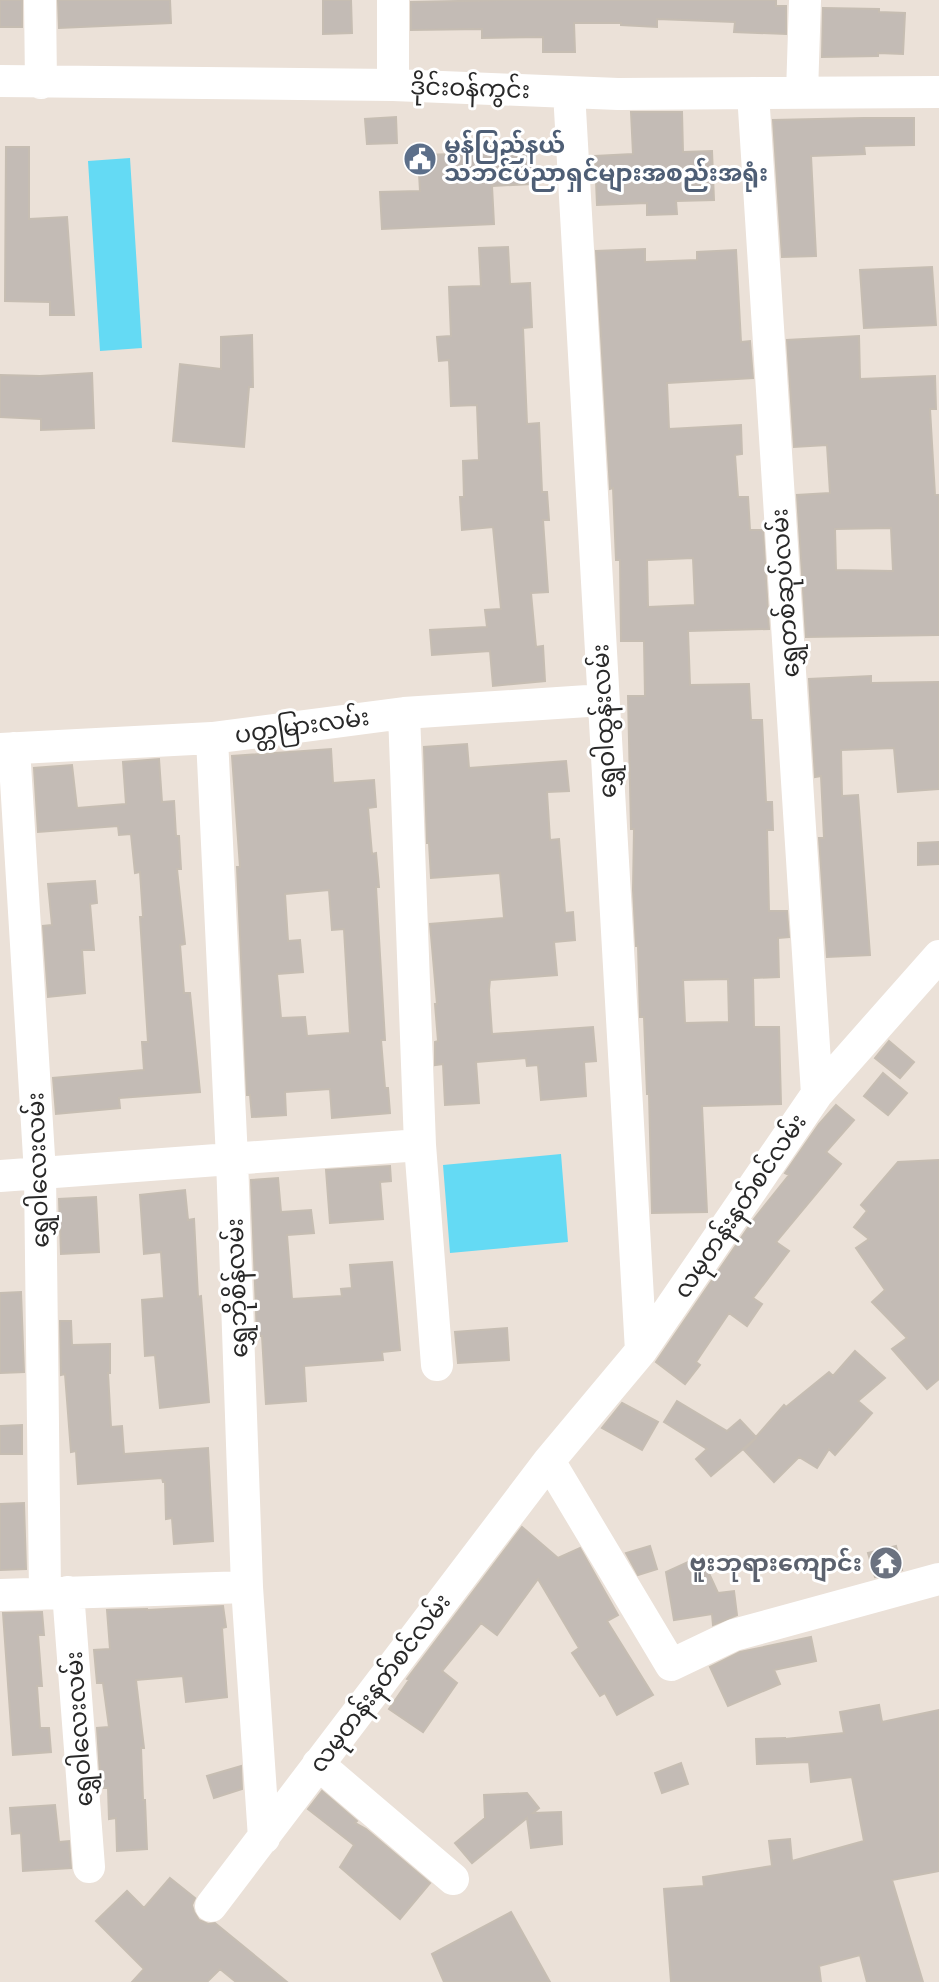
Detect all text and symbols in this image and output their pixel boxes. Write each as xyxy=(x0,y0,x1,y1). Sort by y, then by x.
street label: ဒိုင်းဝန်ကွင်း xyxy=(409,70,531,109)
place label: မွန်ပြည်နယ် သဘင်ပညာရှင်များအစည်းအရုံး xyxy=(444,129,768,193)
public building icon: မွန်ပြည်နယ် သဘင်ပညာရှင်များအစည်းအရုံး xyxy=(401,140,439,178)
street label: ရွှေတစ်ဆုပ်လမ်း xyxy=(763,507,810,679)
street label: ရွှေဝါထွန်းလမ်း xyxy=(584,643,627,799)
street label: ပတ္တမြားလမ်း xyxy=(233,701,372,754)
street label: ရွှေဝါလေးလမ်း xyxy=(19,1092,60,1248)
street label: လမုတန်းနတ်စင်လမ်း xyxy=(666,1107,816,1306)
street label: ရွှေဘိုစိန်လမ်း xyxy=(219,1217,258,1358)
temple icon: ဗူးဘုရားကျောင်း xyxy=(867,1544,905,1582)
place label: ဗူးဘုရားကျောင်း xyxy=(689,1547,862,1583)
street label: လမုတန်းနတ်စင်လမ်း xyxy=(302,1587,460,1781)
street label: ရွှေဝါလေးလမ်း xyxy=(58,1650,103,1808)

